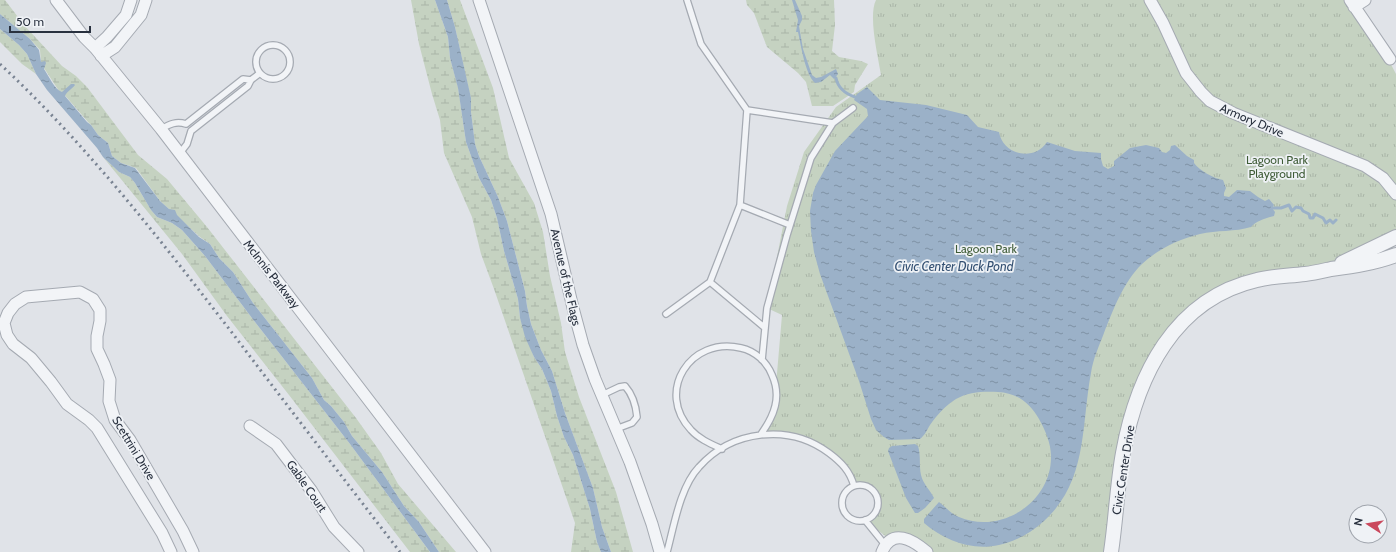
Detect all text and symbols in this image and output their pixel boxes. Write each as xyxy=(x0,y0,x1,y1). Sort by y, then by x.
scale bar xyxy=(10,8,90,34)
text: 50 m xyxy=(16,14,44,29)
street label: Armory Drive xyxy=(1218,100,1286,140)
park label: Lagoon Park Playground xyxy=(1246,152,1309,181)
street label: Avenue of the Flags xyxy=(548,227,584,327)
street label: McInnis Parkway xyxy=(240,237,304,311)
park label: Lagoon Park xyxy=(955,241,1018,256)
water label: Civic Center Duck Pond xyxy=(895,258,1014,274)
street label: Scettrini Drive xyxy=(109,413,159,483)
street label: Civic Center Drive xyxy=(1109,424,1137,516)
street label: Gable Court xyxy=(284,457,330,515)
north arrow xyxy=(1348,504,1388,544)
text: N xyxy=(1351,517,1366,527)

